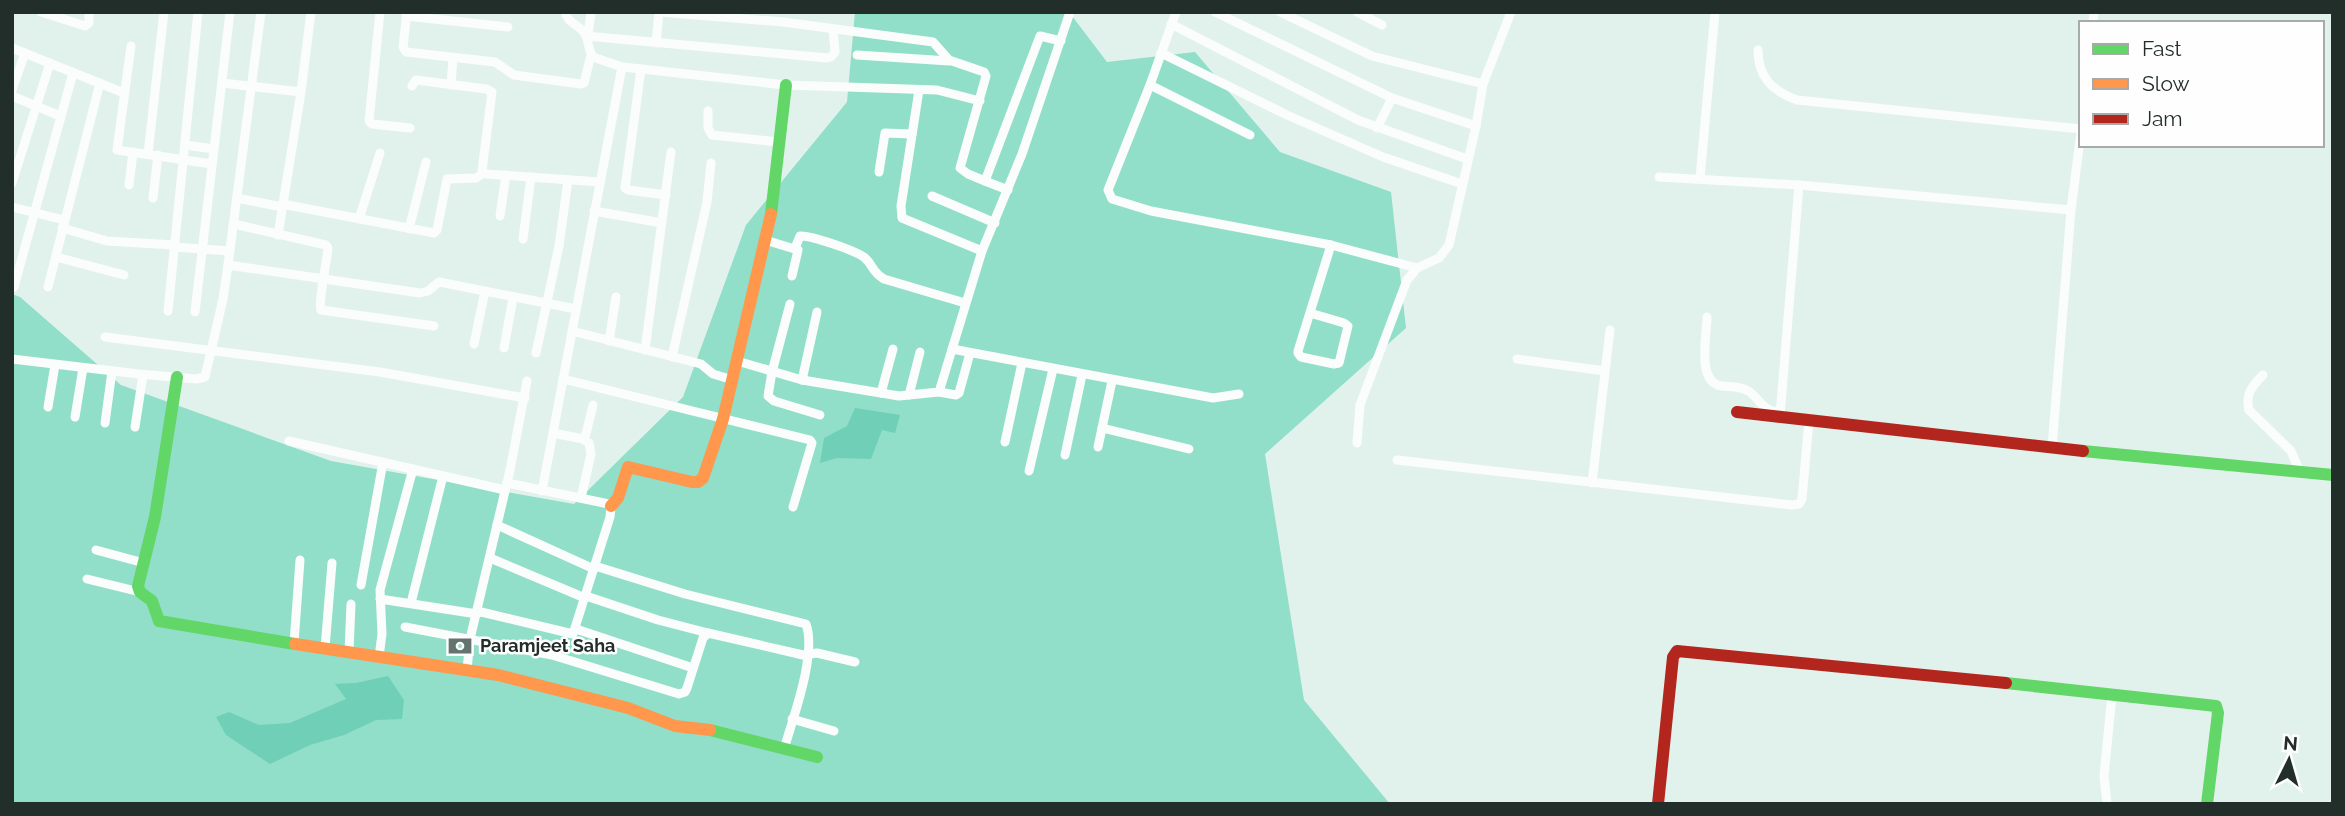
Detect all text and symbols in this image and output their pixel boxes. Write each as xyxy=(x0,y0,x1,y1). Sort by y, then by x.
legend xyxy=(2079,21,2324,147)
text: Fast xyxy=(2142,36,2182,61)
text: Slow xyxy=(2142,71,2190,96)
text: Jam xyxy=(2142,106,2183,131)
bank icon: Paramjeet Saha xyxy=(446,632,474,660)
place label: Paramjeet Saha xyxy=(480,635,615,656)
north arrow xyxy=(2254,725,2324,795)
text: N xyxy=(2282,731,2299,755)

